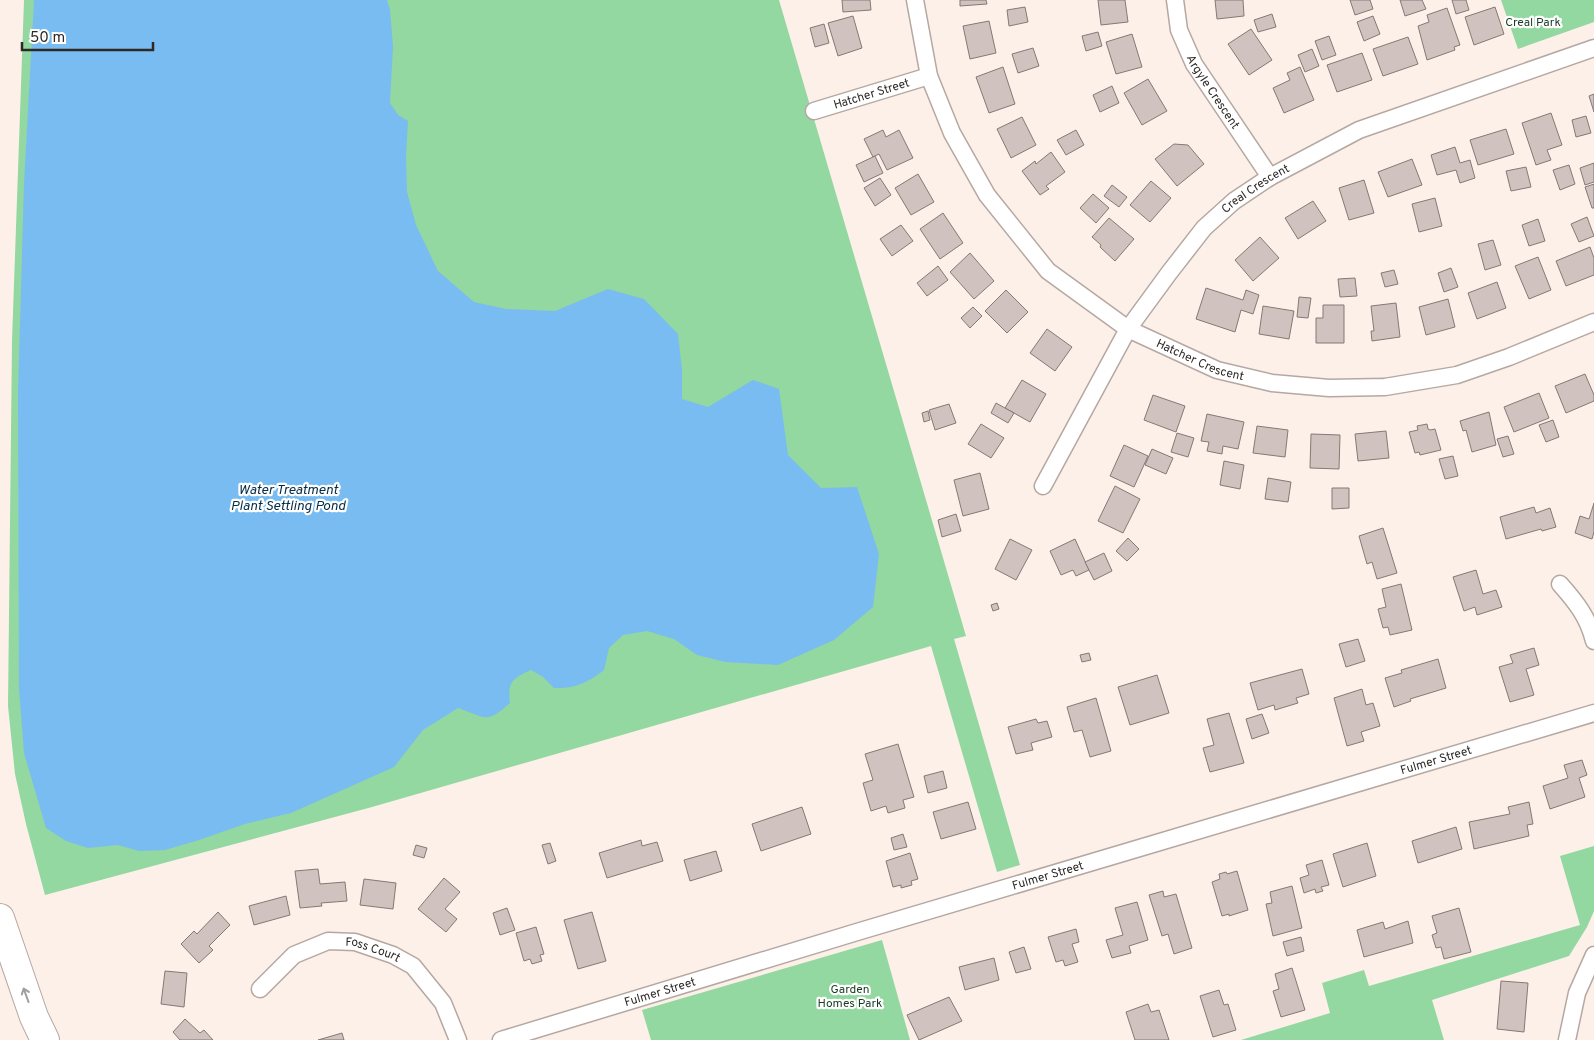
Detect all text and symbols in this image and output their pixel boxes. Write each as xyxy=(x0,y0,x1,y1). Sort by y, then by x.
park label: Creal Park xyxy=(1505,15,1561,31)
scale bar xyxy=(22,20,154,52)
text: 50 m xyxy=(30,29,65,48)
street label: Argyle Crescent xyxy=(1182,53,1243,133)
street label: Hatcher Street xyxy=(832,75,912,114)
street label: Creal Crescent xyxy=(1218,161,1293,217)
street label: Hatcher Crescent xyxy=(1153,336,1245,385)
water label: Water Treatment Plant Settling Pond xyxy=(231,482,347,515)
street label: Fulmer Street xyxy=(1399,743,1474,779)
street label: Fulmer Street xyxy=(1010,858,1086,894)
street label: Foss Court xyxy=(345,935,403,967)
street label: Fulmer Street xyxy=(623,974,698,1011)
park label: Garden Homes Park xyxy=(818,982,882,1012)
one-way arrow xyxy=(21,988,30,1003)

